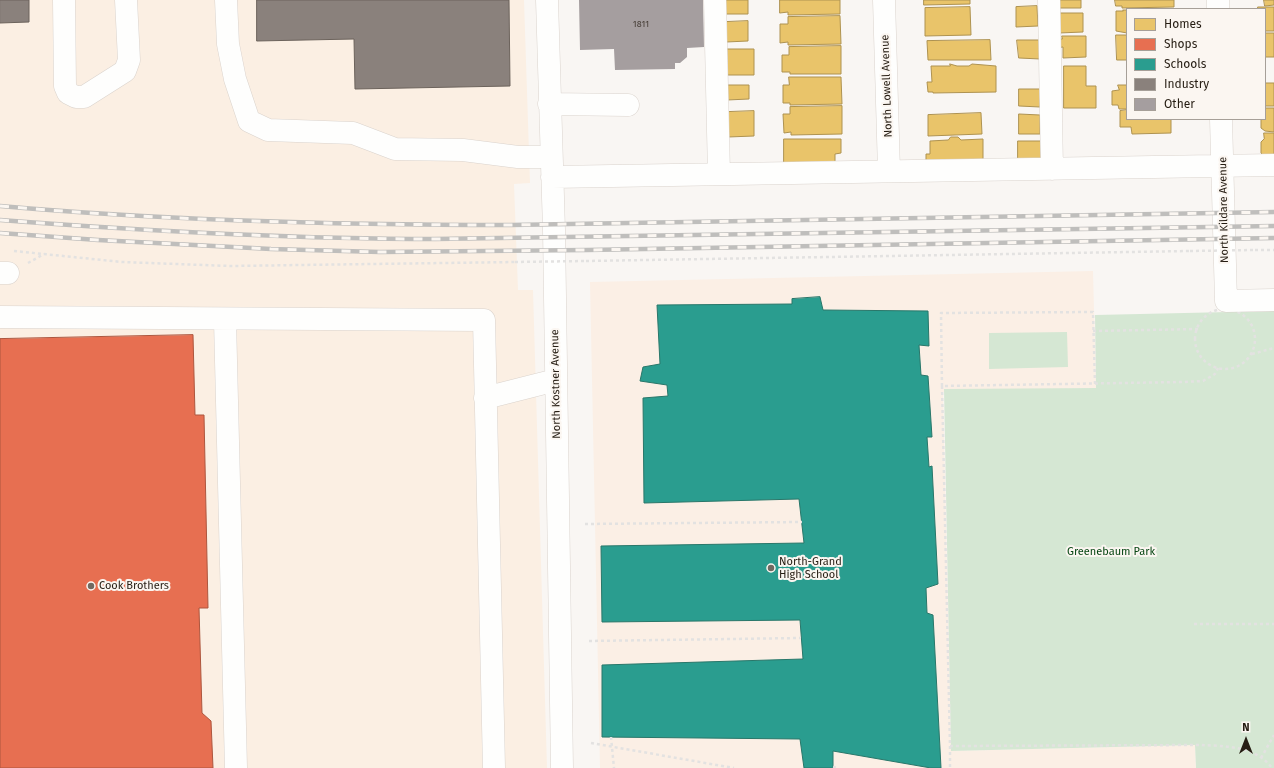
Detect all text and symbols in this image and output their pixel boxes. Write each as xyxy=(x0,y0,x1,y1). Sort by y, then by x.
legend xyxy=(1126,8,1266,120)
text: Homes xyxy=(1164,17,1202,31)
house number: 1811 xyxy=(633,19,649,29)
street label: North Lowell Avenue xyxy=(879,34,895,138)
text: Shops xyxy=(1164,37,1197,51)
text: Schools xyxy=(1164,57,1206,71)
text: Industry xyxy=(1164,77,1209,91)
text: Other xyxy=(1164,97,1195,111)
street label: North Kildare Avenue xyxy=(1216,157,1232,263)
street label: North Kostner Avenue xyxy=(548,329,564,439)
park label: Greenebaum Park xyxy=(1067,545,1155,559)
place label: North-Grand High School xyxy=(779,555,842,581)
marker: North-Grand High School xyxy=(766,563,776,573)
place label: Cook Brothers xyxy=(99,579,169,593)
marker: Cook Brothers xyxy=(86,581,96,591)
north arrow xyxy=(1226,720,1266,760)
text: N xyxy=(1242,721,1250,734)

